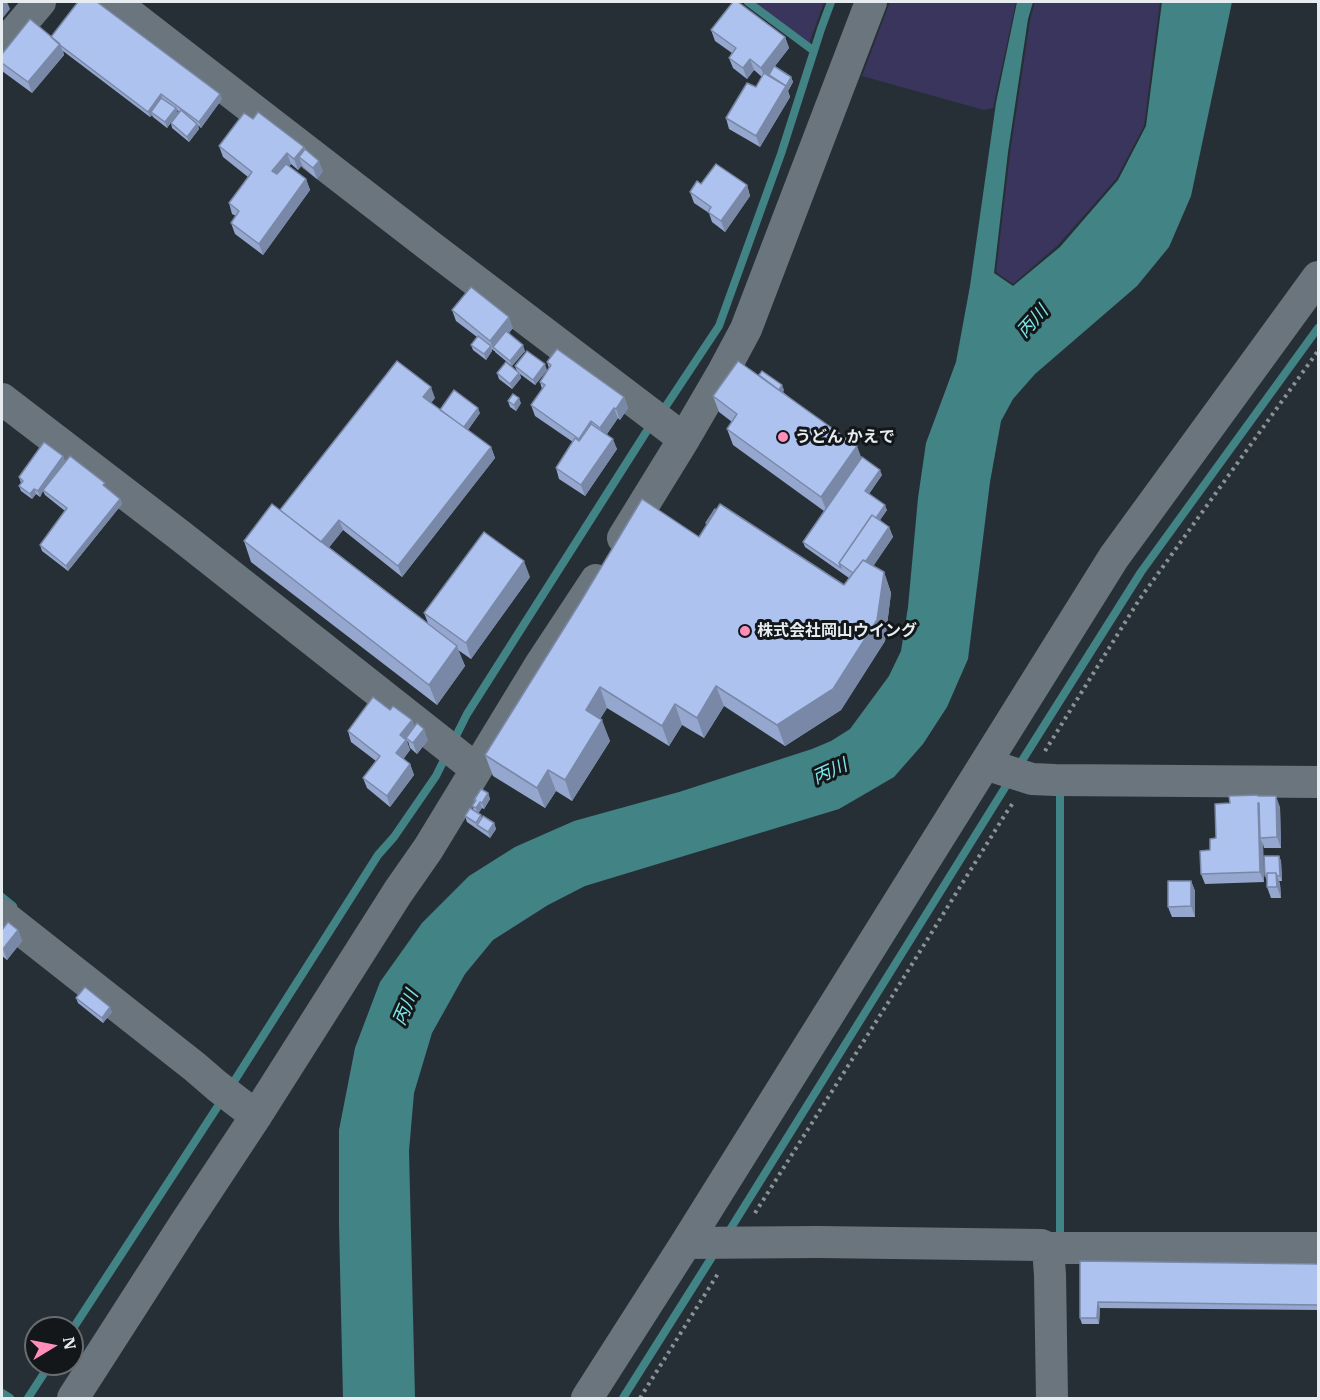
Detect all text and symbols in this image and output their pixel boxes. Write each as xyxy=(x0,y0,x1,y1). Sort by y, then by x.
water label: 丙川 xyxy=(1013,301,1053,343)
place label: うどん かえで xyxy=(795,427,895,447)
marker: うどん かえで xyxy=(776,430,790,444)
place label: 株式会社岡山ウイング xyxy=(757,621,917,641)
marker: 株式会社岡山ウイング xyxy=(738,624,752,638)
water label: 丙川 xyxy=(809,755,851,789)
water label: 丙川 xyxy=(389,987,423,1029)
north arrow xyxy=(24,1316,84,1376)
text: N xyxy=(59,1335,81,1351)

